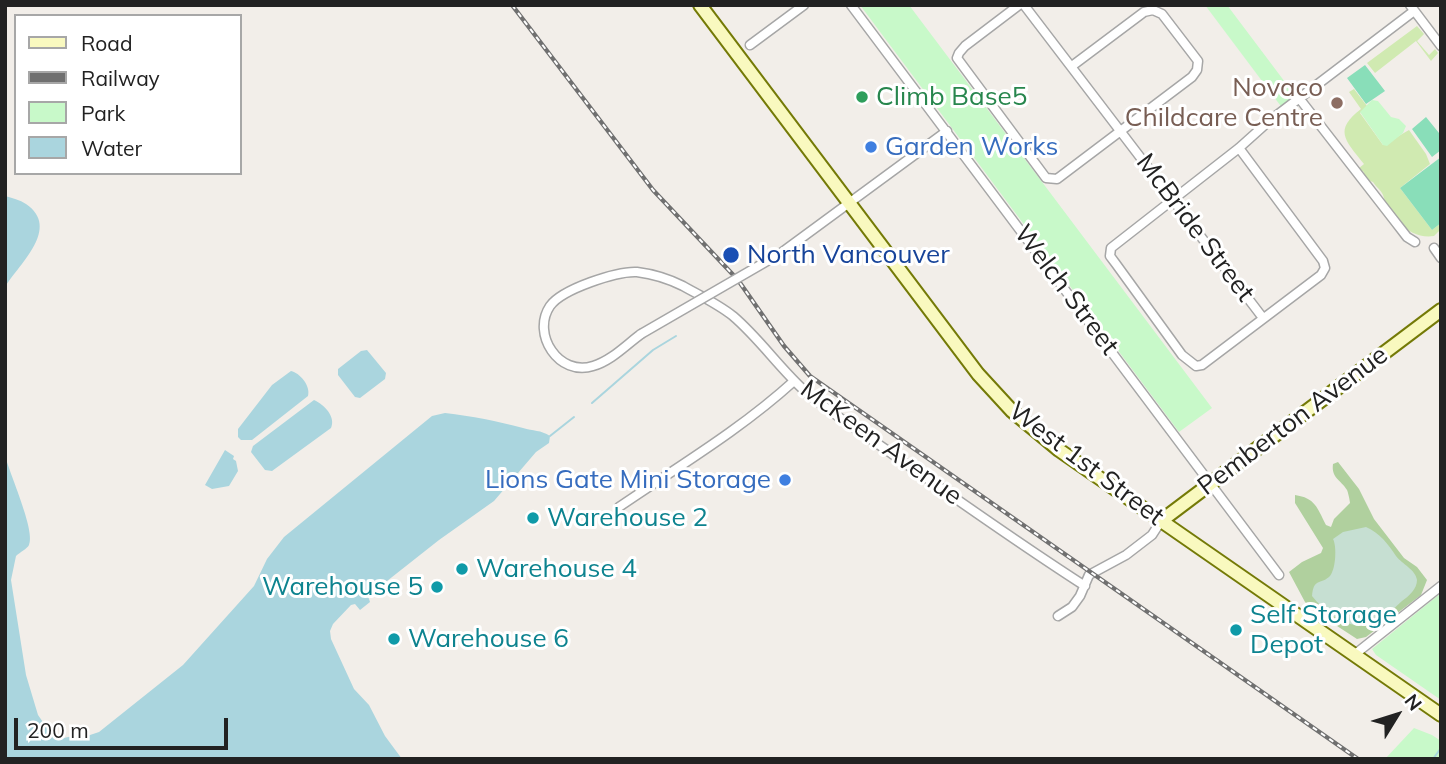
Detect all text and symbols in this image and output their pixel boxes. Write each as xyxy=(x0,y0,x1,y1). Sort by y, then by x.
legend xyxy=(14,14,242,175)
text: Road xyxy=(81,30,132,56)
text: Railway xyxy=(81,65,160,91)
place label: Novaco Childcare Centre xyxy=(1125,72,1323,134)
place label: Climb Base5 xyxy=(876,81,1027,113)
marker: Climb Base5 xyxy=(854,89,870,105)
marker: Novaco Childcare Centre xyxy=(1329,95,1345,111)
text: Park xyxy=(81,100,125,126)
place label: Garden Works xyxy=(885,131,1058,163)
text: Water xyxy=(81,135,142,161)
marker: Garden Works xyxy=(863,139,879,155)
street label: McBride Street xyxy=(1129,148,1261,308)
street label: Welch Street xyxy=(1007,219,1125,361)
place label: North Vancouver xyxy=(747,239,950,271)
marker: North Vancouver xyxy=(721,245,741,265)
street label: Pemberton Avenue xyxy=(1192,339,1394,503)
street label: McKeen Avenue xyxy=(794,374,968,512)
street label: West 1st Street xyxy=(1002,395,1170,533)
place label: Lions Gate Mini Storage xyxy=(485,464,771,496)
marker: Lions Gate Mini Storage xyxy=(777,472,793,488)
place label: Warehouse 2 xyxy=(547,502,708,534)
marker: Warehouse 2 xyxy=(525,510,541,526)
place label: Warehouse 4 xyxy=(476,553,637,585)
marker: Warehouse 4 xyxy=(454,561,470,577)
place label: Warehouse 5 xyxy=(262,571,423,603)
marker: Warehouse 5 xyxy=(429,579,445,595)
place label: Self Storage Depot xyxy=(1250,599,1397,660)
marker: Self Storage Depot xyxy=(1228,622,1244,638)
place label: Warehouse 6 xyxy=(408,623,569,655)
marker: Warehouse 6 xyxy=(386,631,402,647)
north arrow xyxy=(1362,680,1432,750)
text: N xyxy=(1400,689,1427,715)
scale bar xyxy=(18,704,231,748)
text: 200 m xyxy=(27,717,89,743)

